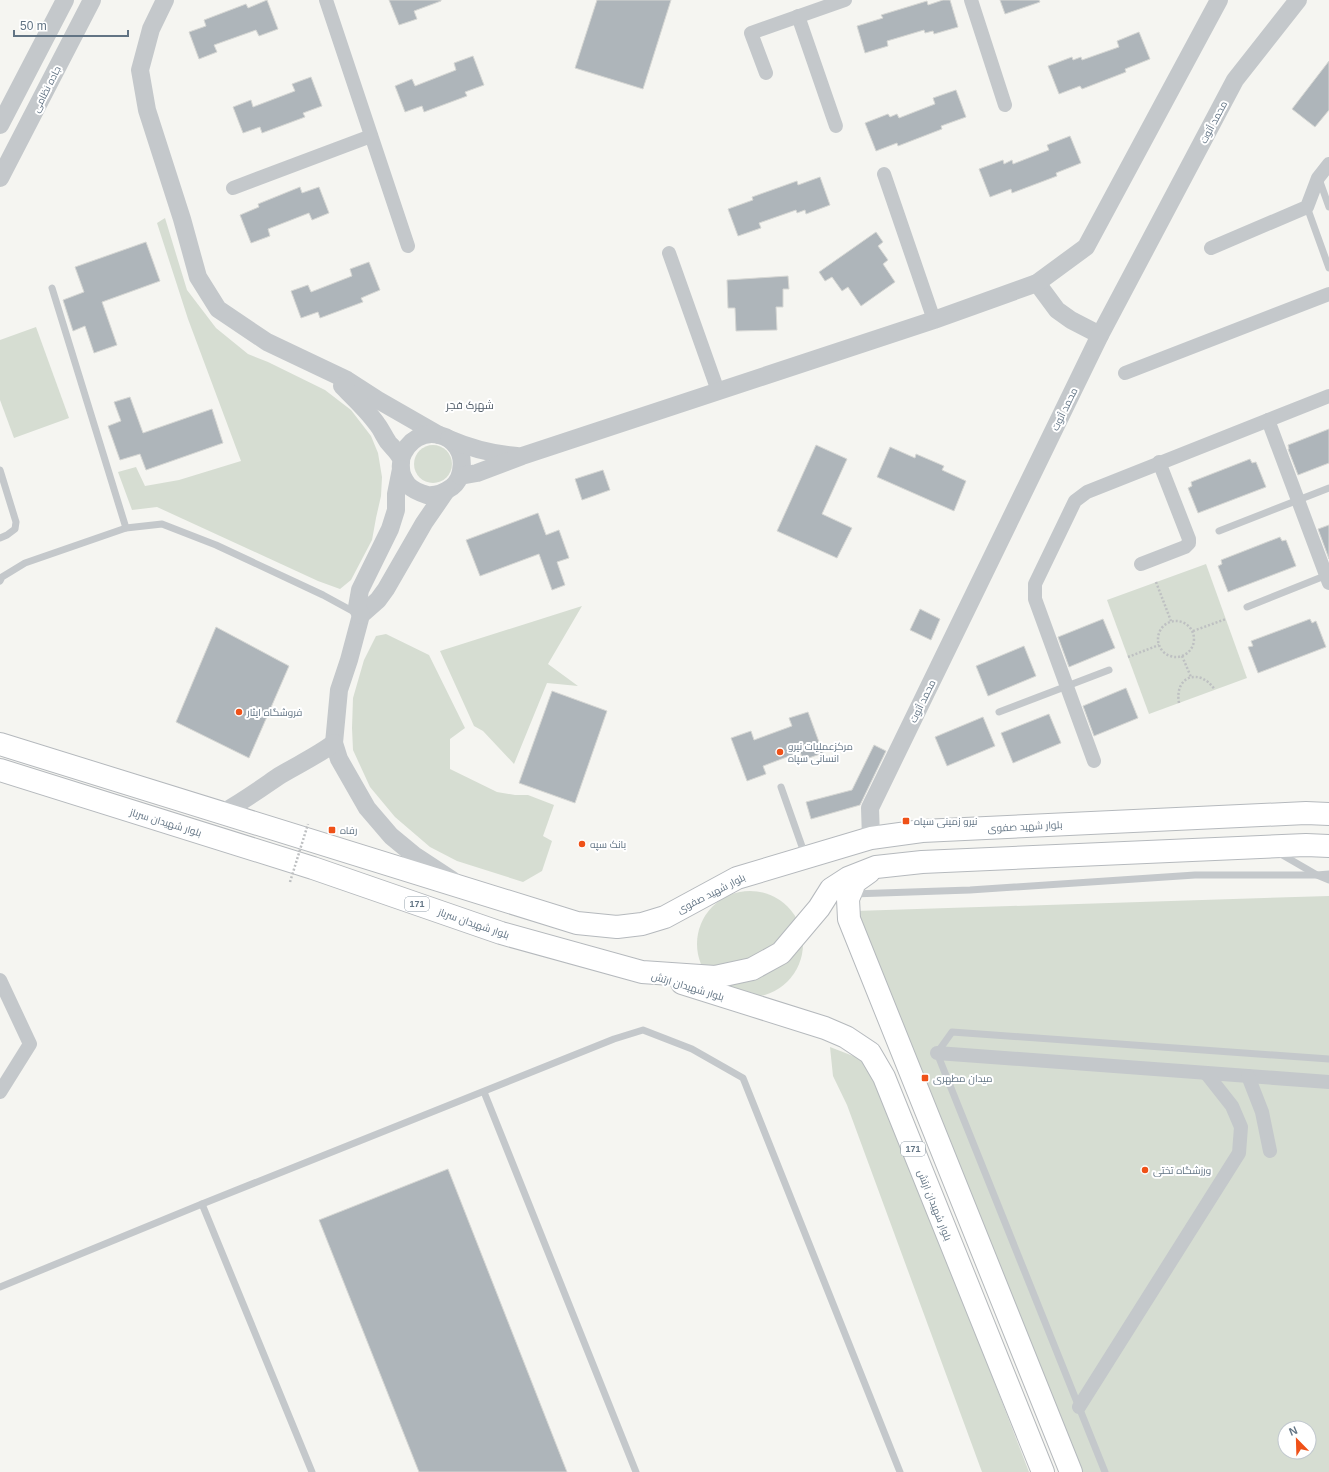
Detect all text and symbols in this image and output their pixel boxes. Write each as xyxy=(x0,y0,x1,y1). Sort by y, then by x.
scale bar xyxy=(14,12,128,38)
text: 50 m xyxy=(20,19,47,33)
street label: جاده نظامی xyxy=(30,64,64,115)
street label: محمد آتوت xyxy=(1198,99,1229,145)
street label: محمد آتوت xyxy=(1049,386,1080,432)
district label: شهرک فجر xyxy=(445,399,494,412)
street label: محمد آتوت xyxy=(907,678,938,724)
marker: فروشگاه ایثار xyxy=(234,707,244,717)
place label: فروشگاه ایثار xyxy=(246,707,302,718)
place label: مرکزعملیات نیرو انسانی سپاه xyxy=(788,741,853,765)
marker: مرکزعملیات نیرو انسانی سپاه xyxy=(775,747,785,757)
street label: بلوار شهیدان سرباز xyxy=(127,806,203,840)
marker: نیرو زمینی سپاه xyxy=(901,816,911,826)
place label: نیرو زمینی سپاه xyxy=(914,816,977,828)
street label: بلوار شهید صفوی xyxy=(987,819,1063,835)
marker: رفاه xyxy=(327,825,337,835)
place label: رفاه xyxy=(340,825,358,836)
marker: بانک سپه xyxy=(577,839,587,849)
place label: بانک سپه xyxy=(590,839,626,851)
street label: بلوار شهید صفوی xyxy=(675,872,748,916)
road number: 171 xyxy=(405,897,429,911)
street label: بلوار شهیدان سرباز xyxy=(436,906,511,942)
street label: بلوار شهیدان ارتش xyxy=(650,970,726,1004)
marker: میدان مطهری xyxy=(920,1073,930,1083)
place label: میدان مطهری xyxy=(933,1073,992,1085)
road number: 171 xyxy=(901,1142,925,1156)
marker: ورزشگاه تختی xyxy=(1140,1165,1150,1175)
place label: ورزشگاه تختی xyxy=(1153,1165,1211,1177)
street label: بلوار شهیدان ارتش xyxy=(914,1168,954,1243)
north arrow xyxy=(1277,1420,1317,1460)
text: N xyxy=(1287,1424,1299,1438)

